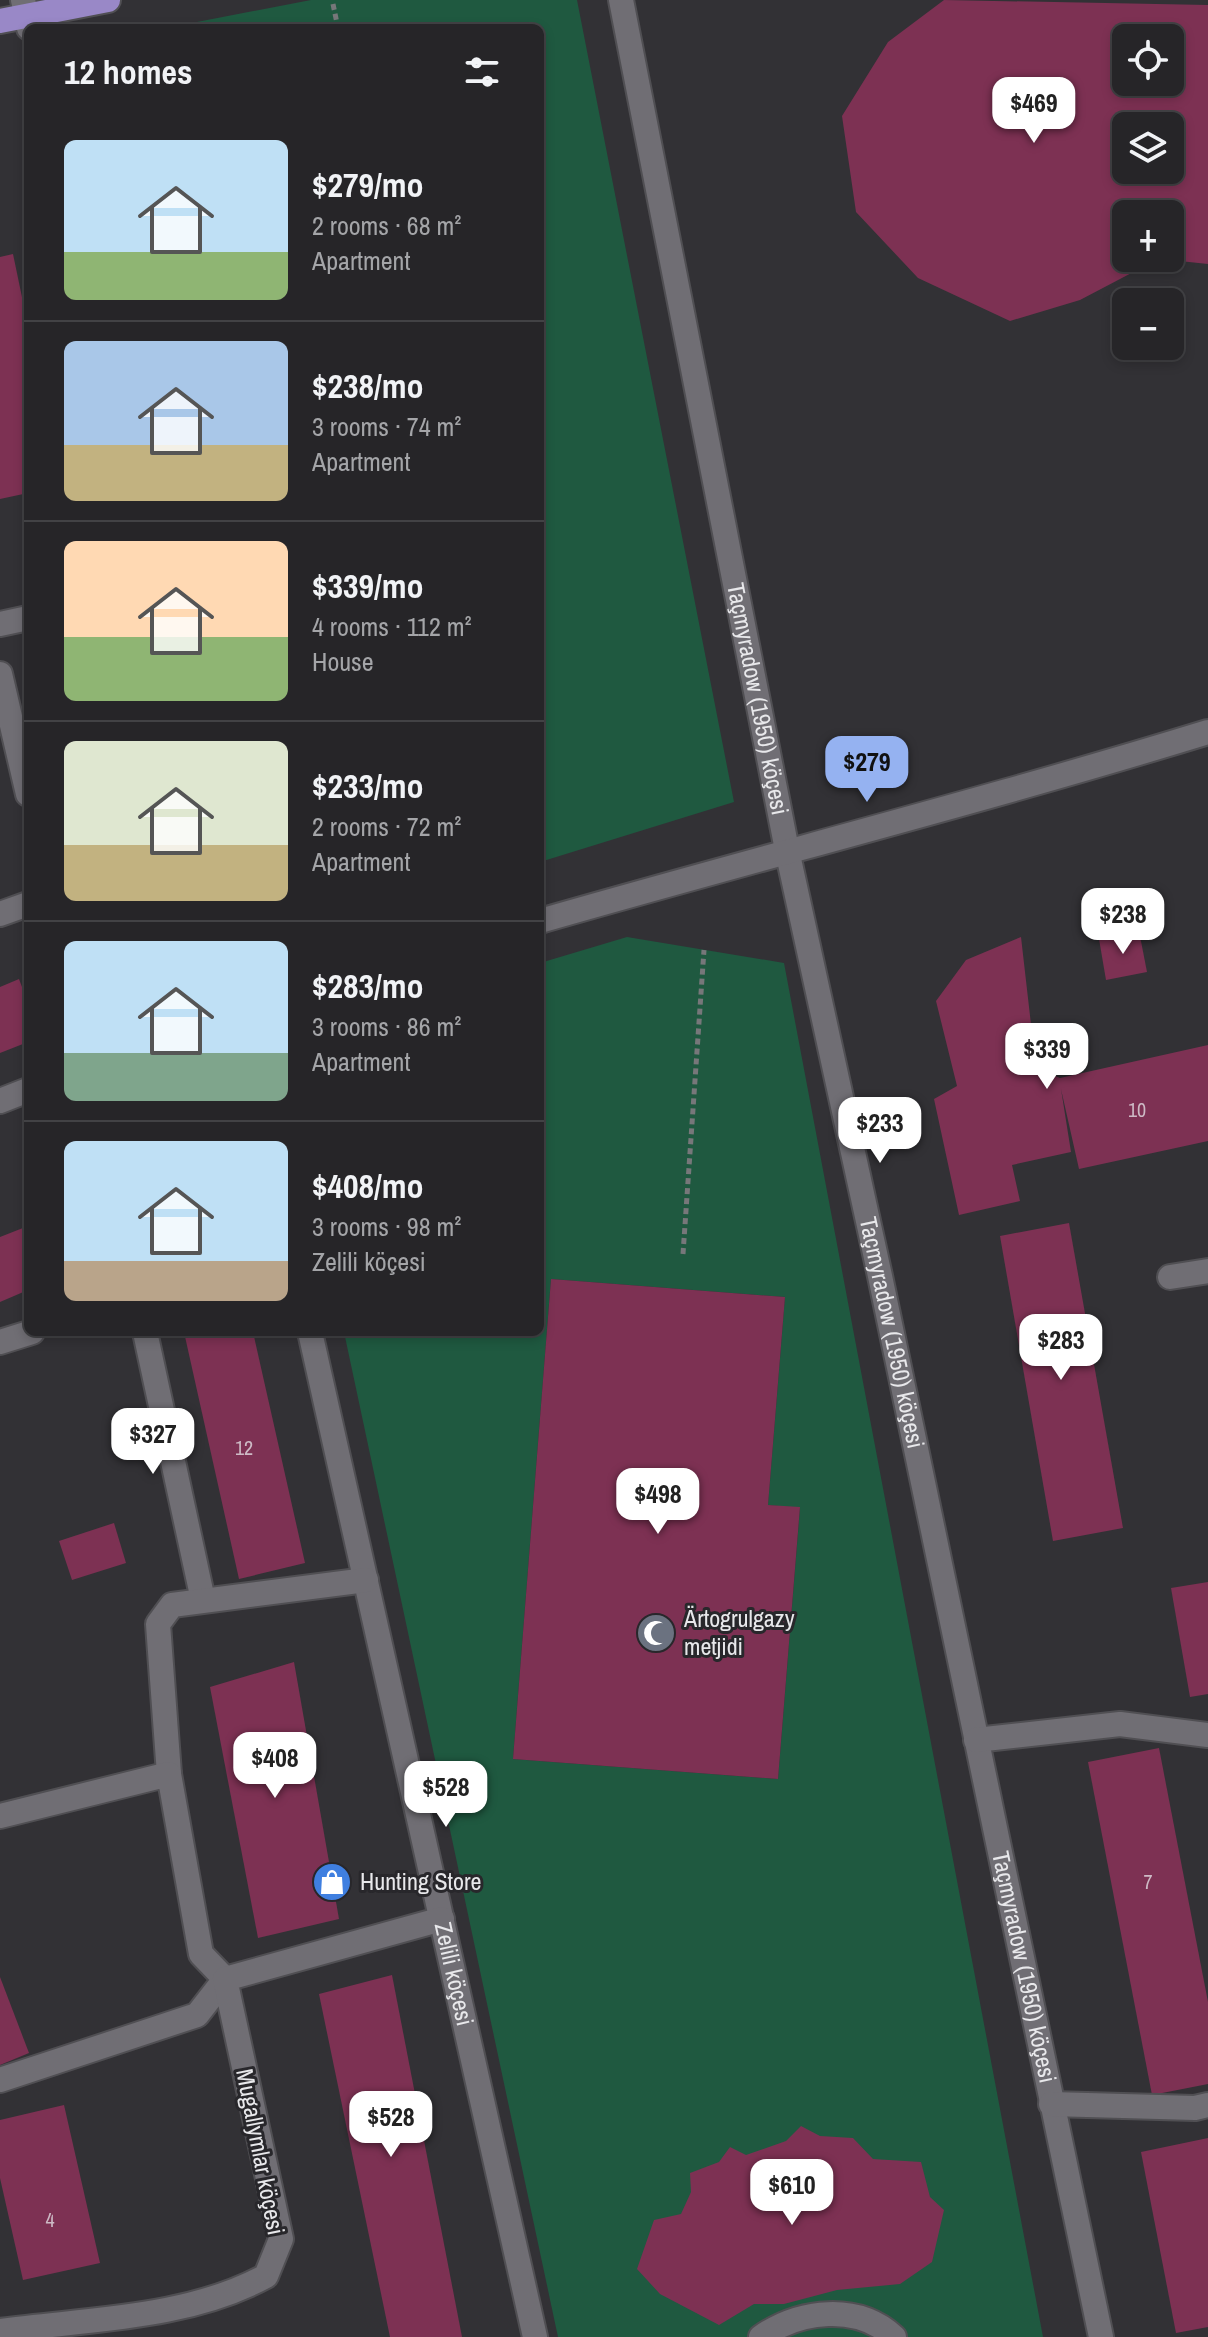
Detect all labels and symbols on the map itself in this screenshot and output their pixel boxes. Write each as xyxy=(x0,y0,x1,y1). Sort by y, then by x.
pin: $469 xyxy=(987,77,1081,145)
street label: Taçmyradow (1950) köçesi xyxy=(720,580,797,817)
pin: $279 xyxy=(820,736,914,804)
pin: $238 xyxy=(1076,888,1170,956)
pin: $339 xyxy=(1000,1023,1094,1091)
house number: 10 xyxy=(1128,1096,1146,1123)
pin: $233 xyxy=(833,1097,927,1165)
street label: Taçmyradow (1950) köçesi xyxy=(853,1214,932,1451)
pin: $283 xyxy=(1014,1314,1108,1382)
pin: $327 xyxy=(106,1408,200,1476)
house number: 12 xyxy=(235,1434,253,1461)
pin: $498 xyxy=(611,1468,705,1536)
place label: Ärtogrulgazy metjidi xyxy=(683,1602,795,1662)
mosque icon: Ärtogrulgazy metjidi xyxy=(635,1612,677,1654)
pin: $408 xyxy=(228,1732,322,1800)
pin: $528 xyxy=(399,1761,493,1829)
street label: Taçmyradow (1950) köçesi xyxy=(985,1848,1065,2086)
shop icon: Hunting Store xyxy=(311,1861,353,1903)
place label: Hunting Store xyxy=(360,1865,481,1897)
house number: 7 xyxy=(1143,1868,1153,1895)
street label: Zelili köçesi xyxy=(428,1919,482,2029)
street label: Mugallymlar köçesi xyxy=(229,2066,293,2238)
pin: $528 xyxy=(344,2091,438,2159)
pin: $610 xyxy=(745,2159,839,2227)
house number: 4 xyxy=(45,2206,55,2233)

